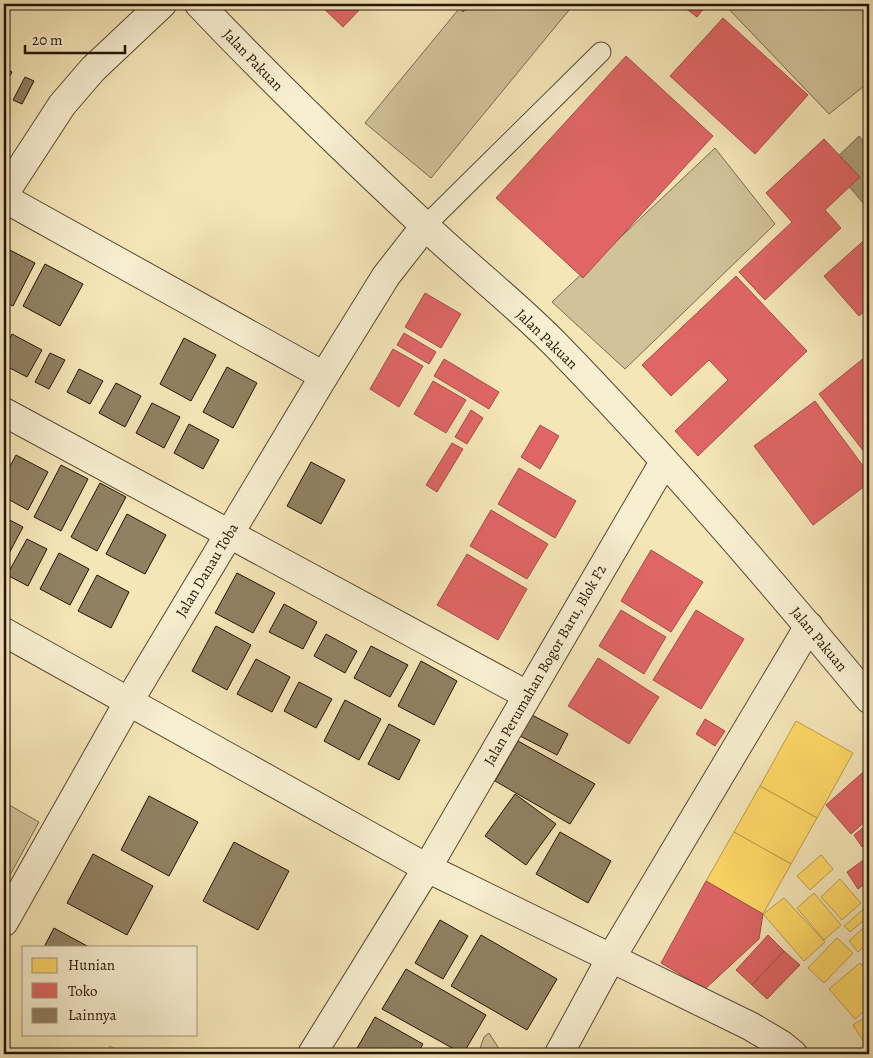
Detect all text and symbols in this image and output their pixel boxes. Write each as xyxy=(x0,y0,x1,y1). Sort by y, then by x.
scale bar xyxy=(25,22,125,54)
street label: Jalan Pakuan xyxy=(218,25,288,95)
text: 20 m xyxy=(32,30,63,50)
street label: Jalan Pakuan xyxy=(512,304,582,374)
street label: Jalan Danau Toba xyxy=(171,519,243,621)
street label: Jalan Perumahan Bogor Baru, Blok F2 xyxy=(479,561,611,769)
street label: Jalan Pakuan xyxy=(786,602,852,676)
legend xyxy=(22,946,198,1036)
text: Hunian xyxy=(68,955,115,975)
text: Toko xyxy=(68,981,97,1001)
text: Lainnya xyxy=(68,1005,116,1025)

